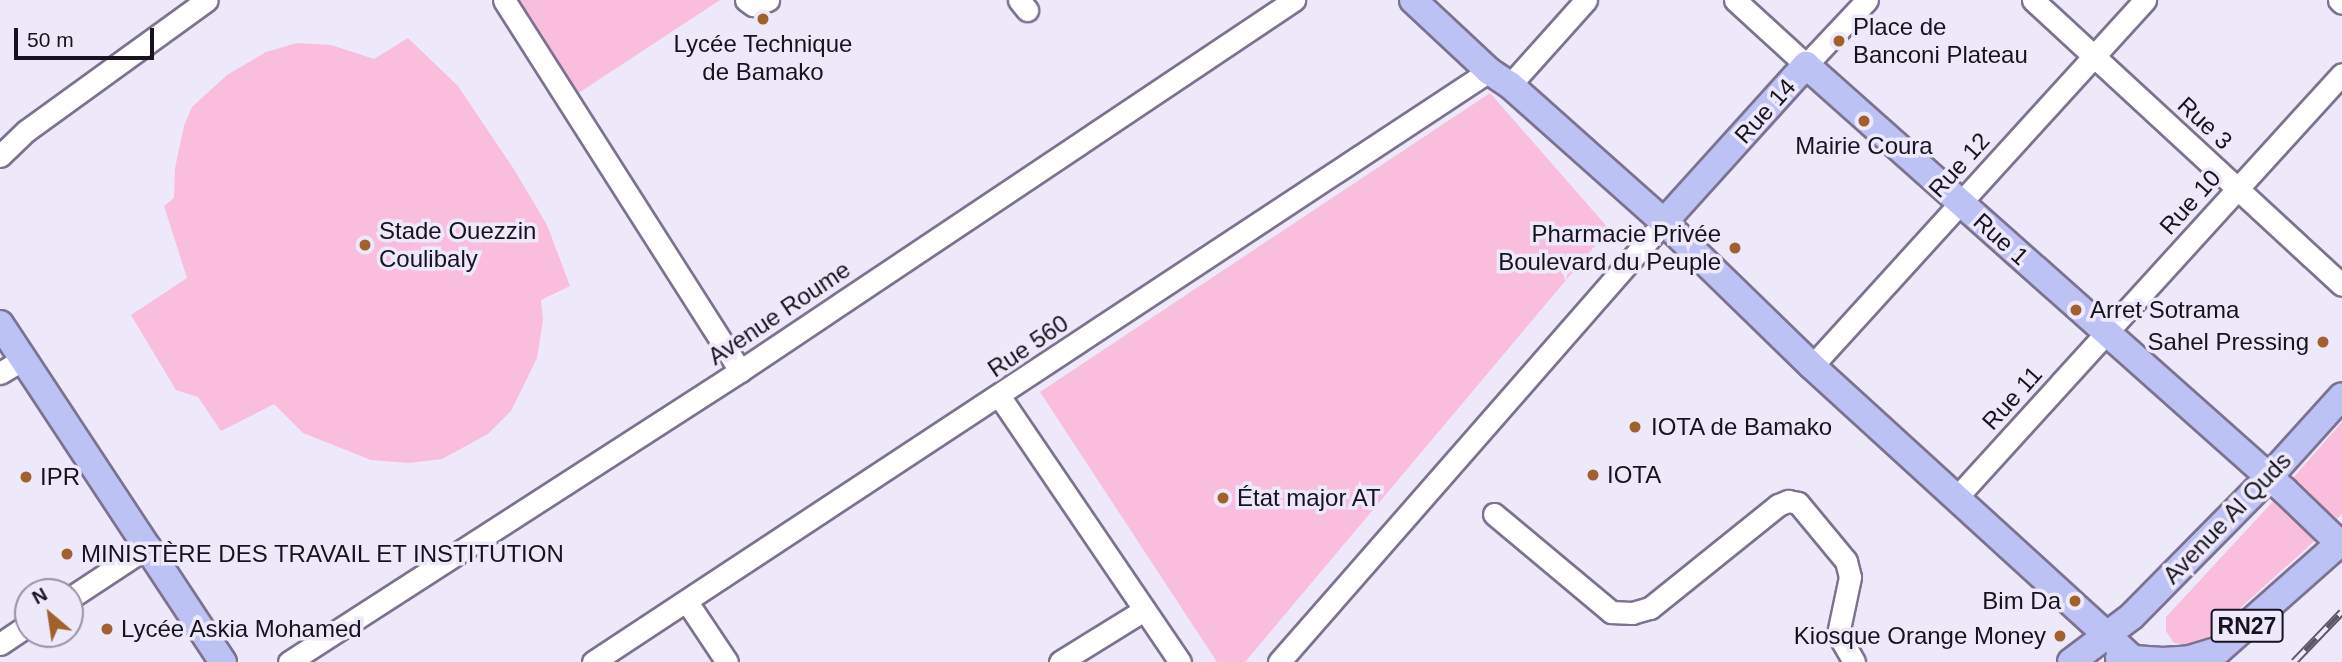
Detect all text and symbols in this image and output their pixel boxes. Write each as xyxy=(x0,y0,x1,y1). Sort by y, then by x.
marker: Lycée Technique de Bamako xyxy=(755,11,771,27)
place label: Place de Banconi Plateau xyxy=(1853,13,2028,69)
scale bar xyxy=(18,14,158,58)
text: 50 m xyxy=(27,28,74,51)
place label: Lycée Technique de Bamako xyxy=(673,30,853,86)
marker: Place de Banconi Plateau xyxy=(1831,33,1847,49)
street label: Rue 14 xyxy=(1728,73,1802,149)
street label: Rue 3 xyxy=(2172,91,2238,155)
marker: Mairie Coura xyxy=(1856,113,1872,129)
street label: Rue 12 xyxy=(1922,127,1996,203)
place label: Mairie Coura xyxy=(1795,132,1933,160)
street label: Rue 10 xyxy=(2153,164,2227,240)
street label: Rue 1 xyxy=(1968,207,2034,271)
place label: Stade Ouezzin Coulibaly xyxy=(379,217,536,273)
place label: Pharmacie Privée Boulevard du Peuple xyxy=(1498,220,1721,276)
marker: Stade Ouezzin Coulibaly xyxy=(357,237,373,253)
marker: Pharmacie Privée Boulevard du Peuple xyxy=(1727,240,1743,256)
street label: Avenue Roume xyxy=(703,255,855,371)
place label: Arret Sotrama xyxy=(2090,296,2239,324)
marker: Arret Sotrama xyxy=(2068,302,2084,318)
street label: Rue 560 xyxy=(982,309,1074,383)
place label: Sahel Pressing xyxy=(2148,328,2309,356)
marker: Sahel Pressing xyxy=(2315,334,2331,350)
street label: Rue 11 xyxy=(1976,360,2048,436)
place label: IOTA de Bamako xyxy=(1651,413,1833,441)
marker: IOTA de Bamako xyxy=(1625,417,1645,437)
street label: Avenue Al Quds xyxy=(2157,446,2297,590)
place label: IOTA xyxy=(1607,461,1661,489)
place label: IPR xyxy=(40,463,80,491)
marker: IOTA xyxy=(1585,467,1601,483)
marker: IPR xyxy=(18,469,34,485)
place label: État major AT xyxy=(1237,484,1382,512)
marker: État major AT xyxy=(1215,490,1231,506)
place label: MINISTÈRE DES TRAVAIL ET INSTITUTION xyxy=(81,540,565,568)
marker: MINISTÈRE DES TRAVAIL ET INSTITUTION xyxy=(59,546,75,562)
north arrow xyxy=(14,578,84,648)
text: N xyxy=(28,583,51,608)
place label: Bim Da xyxy=(1982,587,2061,615)
marker: Bim Da xyxy=(2067,593,2083,609)
road number: RN27 xyxy=(2210,606,2284,646)
place label: Lycée Askia Mohamed xyxy=(121,615,363,643)
marker: Lycée Askia Mohamed xyxy=(99,621,115,637)
place label: Kiosque Orange Money xyxy=(1794,622,2046,650)
marker: Kiosque Orange Money xyxy=(2052,628,2068,644)

